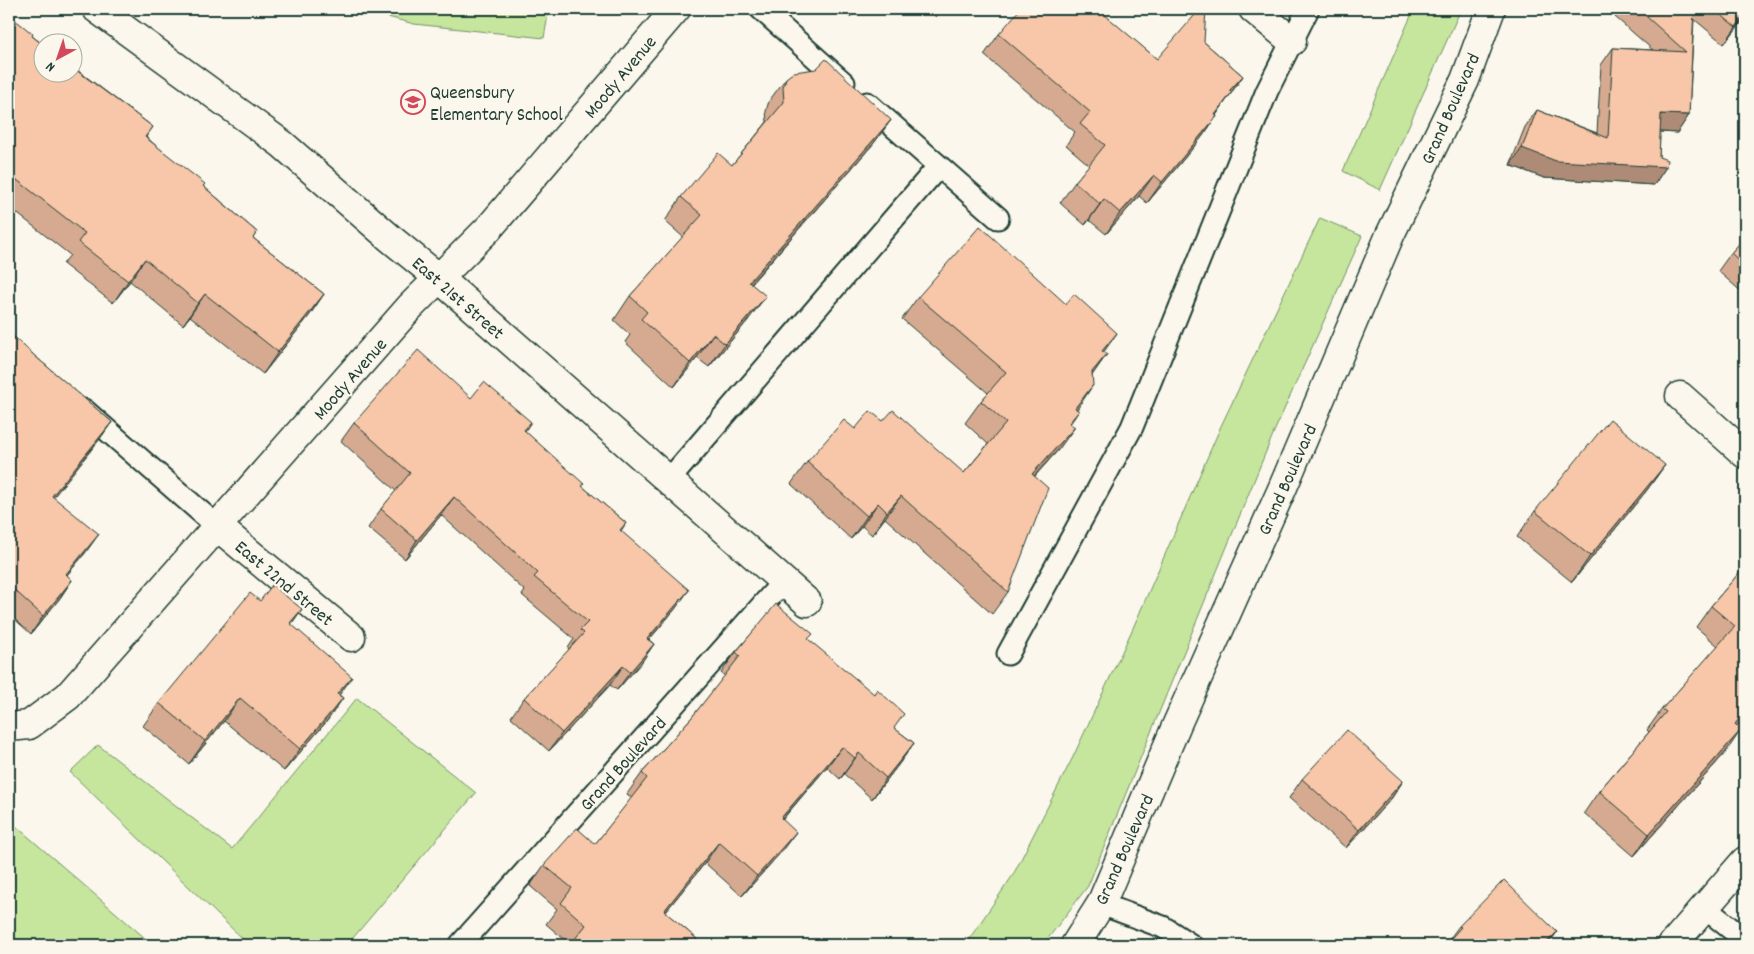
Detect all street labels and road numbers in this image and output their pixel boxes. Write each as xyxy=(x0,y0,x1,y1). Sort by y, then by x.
street label: Moody Avenue xyxy=(579,31,664,126)
street label: Grand Boulevard xyxy=(1416,50,1489,169)
street label: East 21st Street xyxy=(404,252,509,348)
street label: Moody Avenue xyxy=(308,333,395,427)
street label: Grand Boulevard xyxy=(1253,421,1326,540)
street label: East 22nd Street xyxy=(227,535,338,634)
street label: Grand Boulevard xyxy=(575,712,674,819)
street label: Grand Boulevard xyxy=(1090,791,1163,910)

